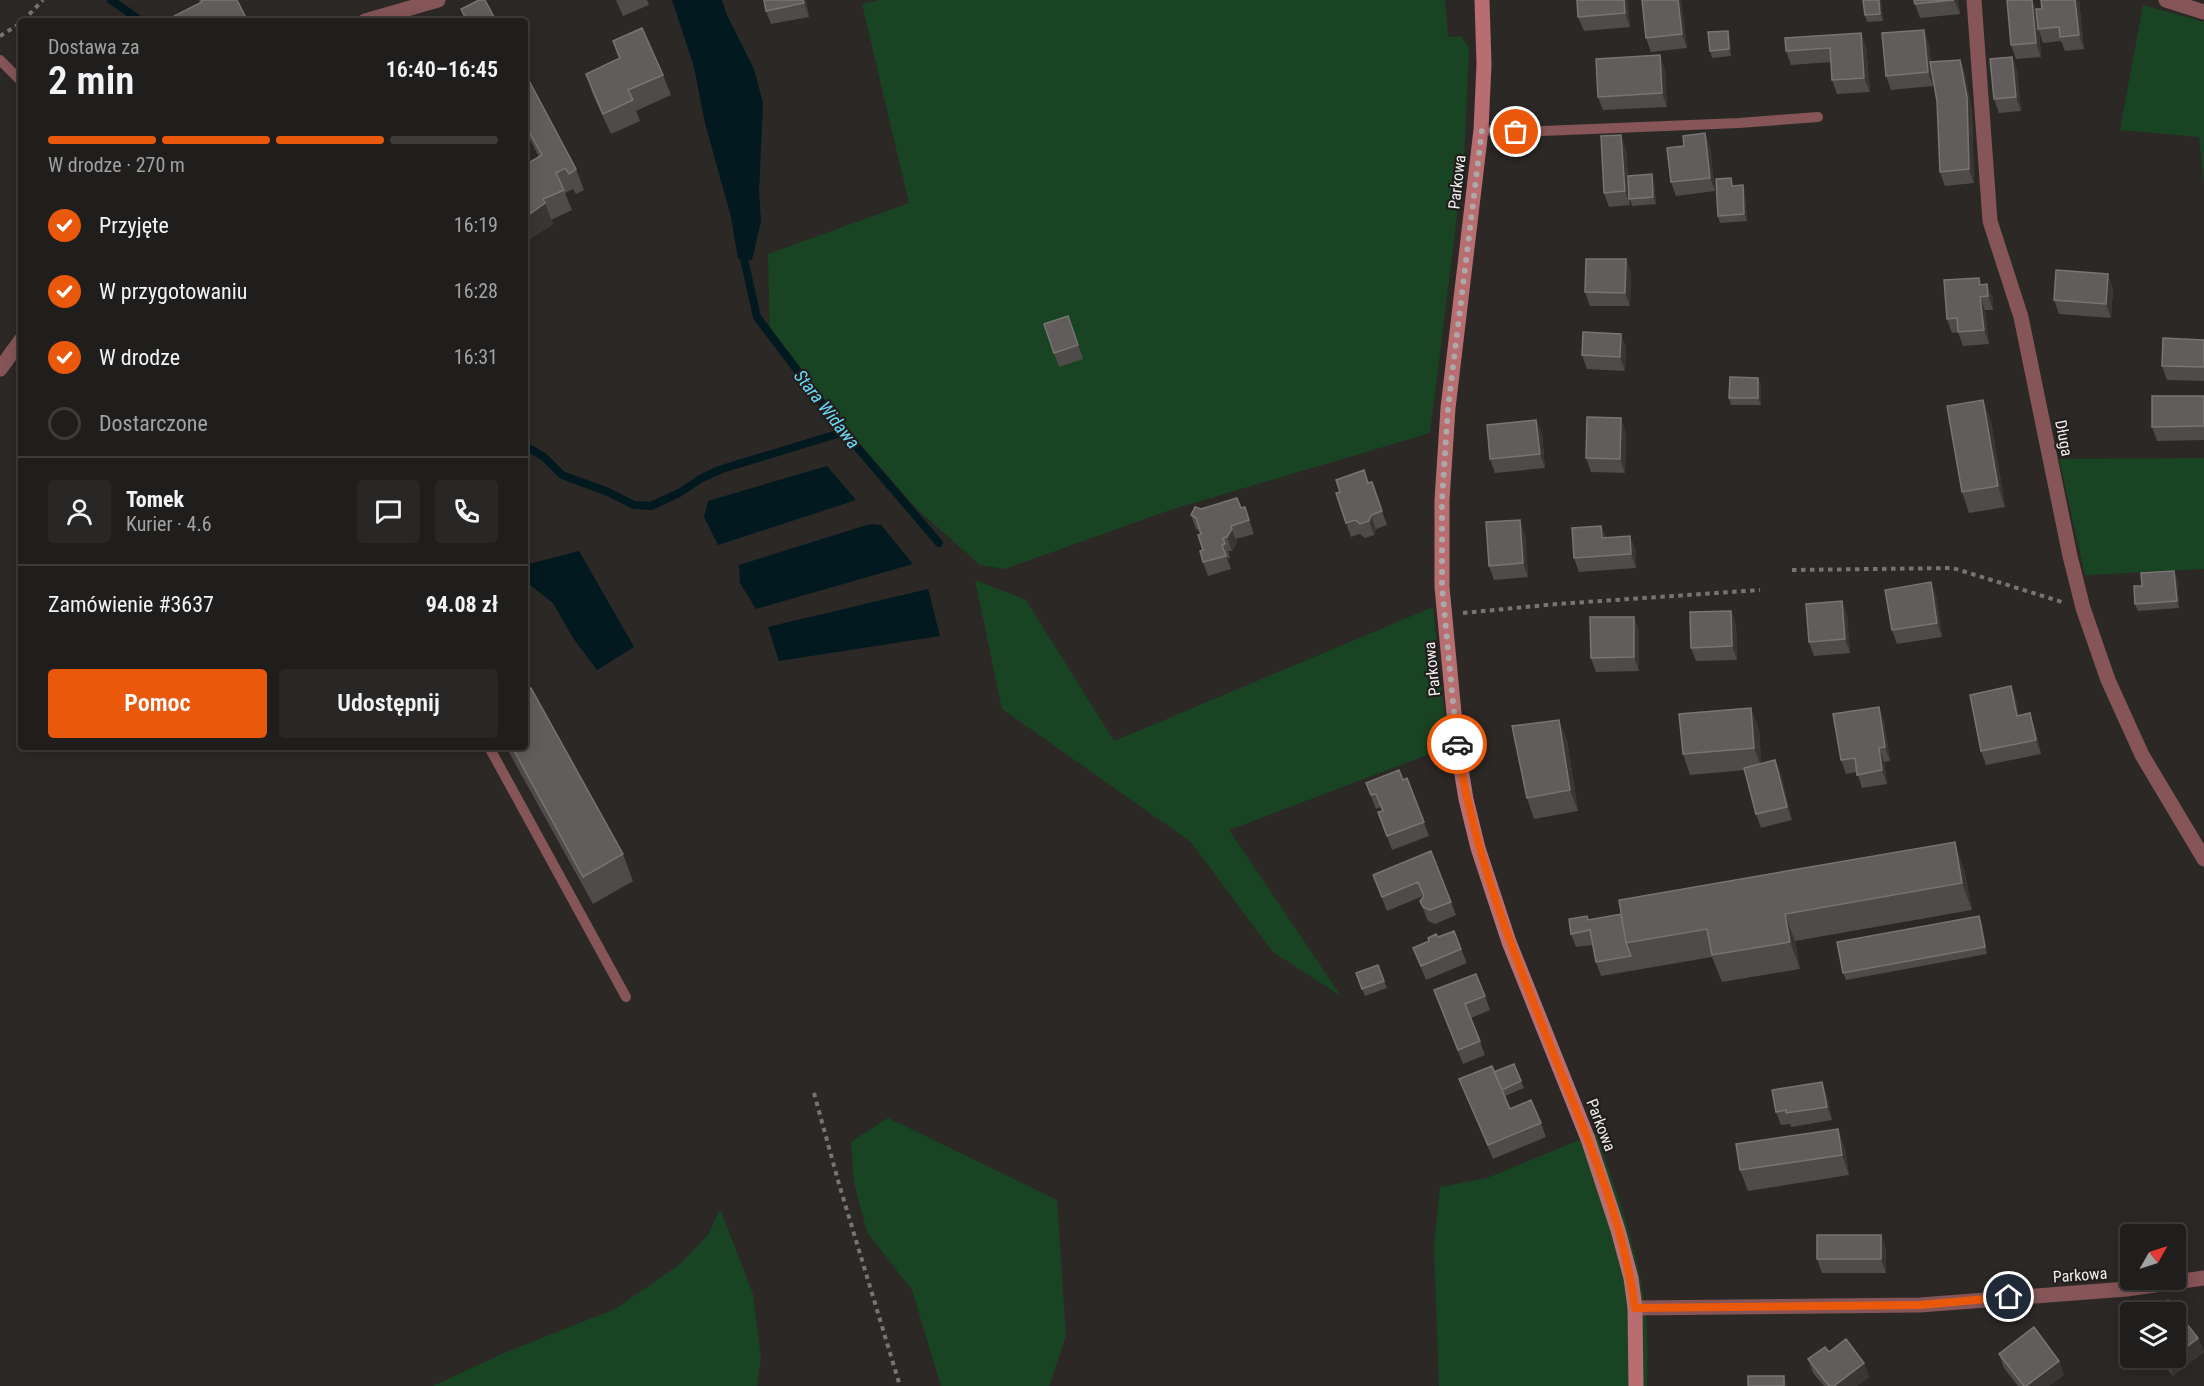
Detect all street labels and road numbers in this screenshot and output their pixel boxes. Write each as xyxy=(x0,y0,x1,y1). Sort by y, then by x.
street label: Parkowa xyxy=(1444,154,1470,210)
street label: Długa xyxy=(2051,418,2077,458)
street label: Parkowa xyxy=(1420,641,1444,697)
street label: Parkowa xyxy=(1582,1096,1620,1154)
street label: Parkowa xyxy=(2052,1264,2108,1286)

